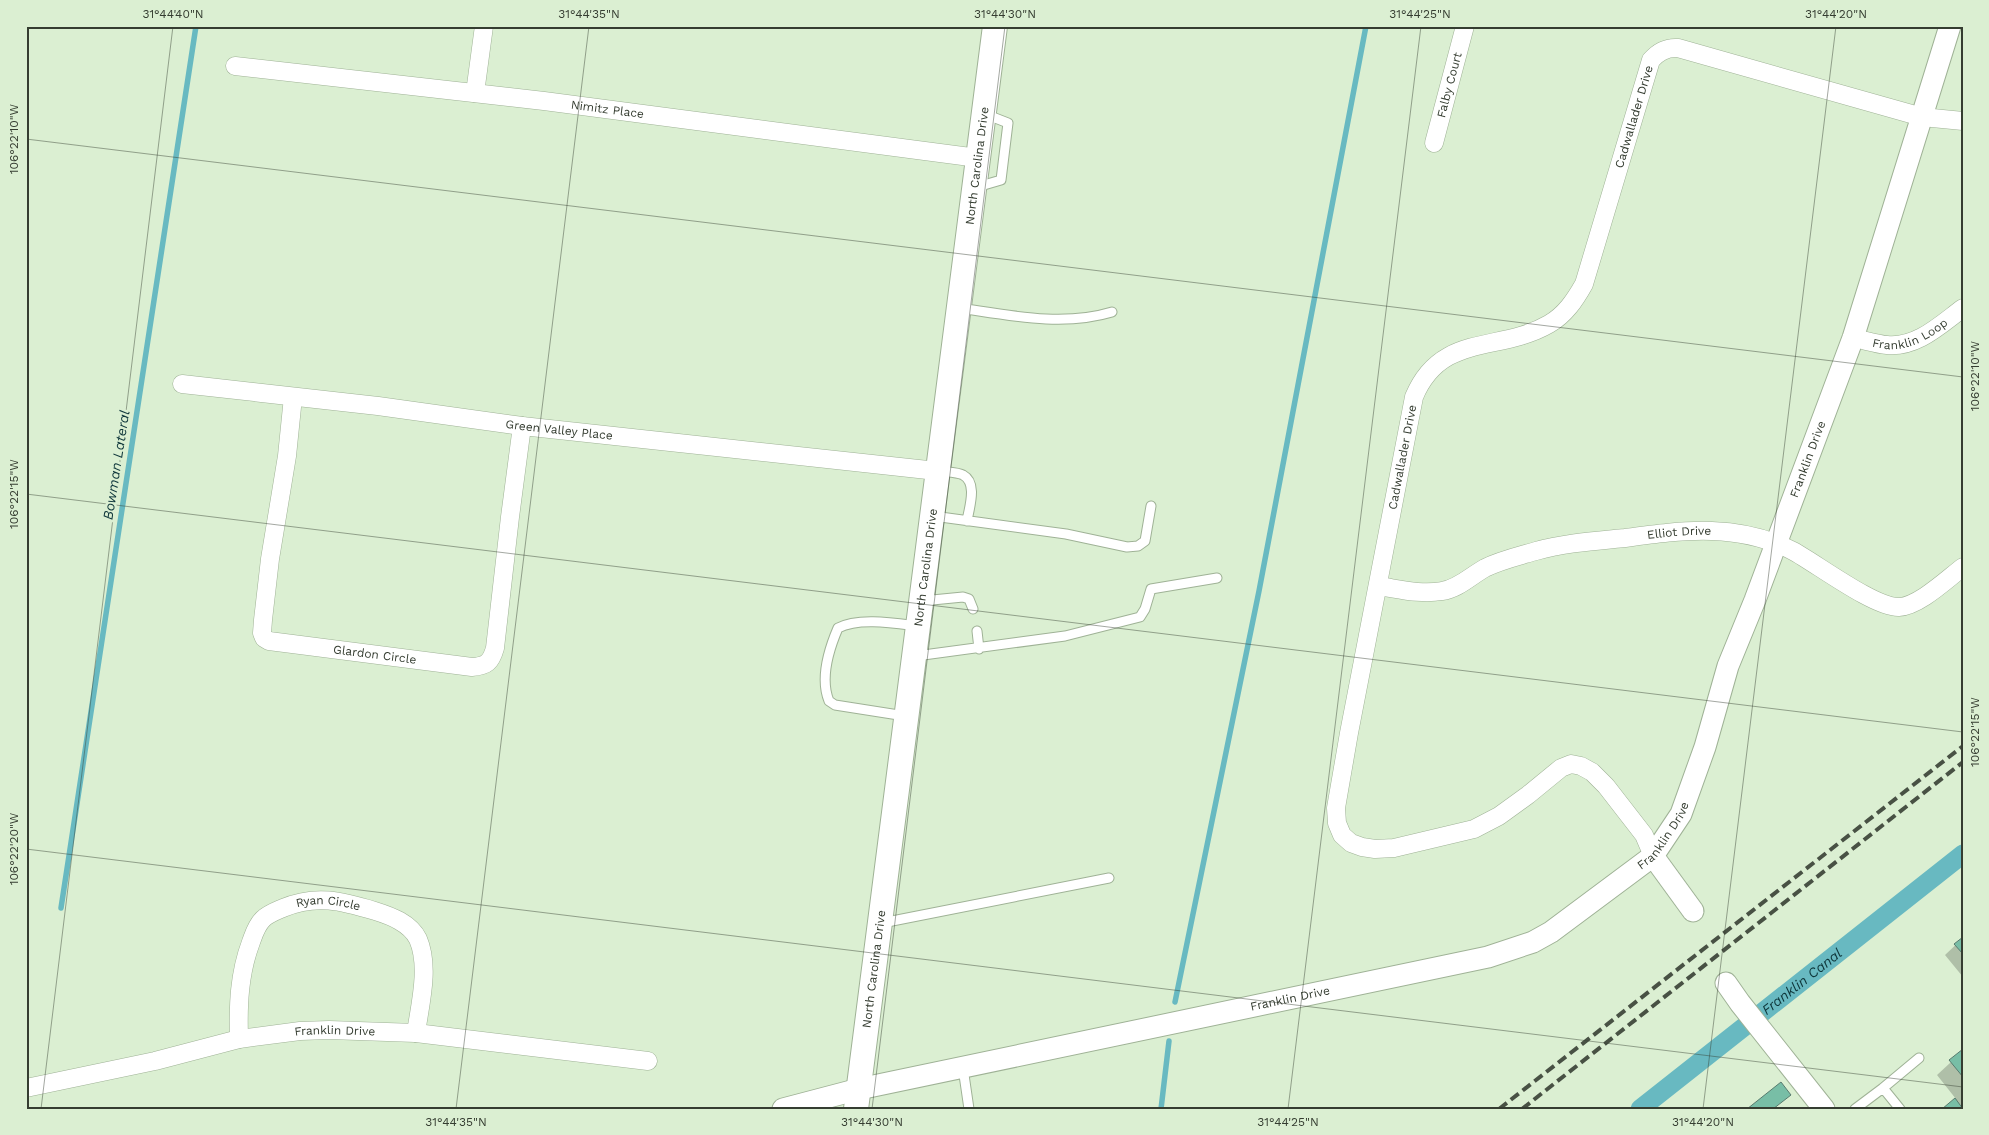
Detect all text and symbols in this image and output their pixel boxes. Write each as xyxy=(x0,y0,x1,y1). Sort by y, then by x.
text: 31°44'40"N xyxy=(142,7,204,21)
text: 31°44'35"N xyxy=(558,7,620,21)
text: 31°44'30"N xyxy=(974,7,1036,21)
text: 31°44'25"N xyxy=(1389,7,1451,21)
text: 31°44'20"N xyxy=(1805,7,1867,21)
street label: Falby Court xyxy=(1434,51,1465,119)
street label: Cadwallader Drive xyxy=(1612,64,1656,170)
street label: Nimitz Place xyxy=(570,98,645,121)
text: 106°22'10"W xyxy=(7,103,21,174)
street label: North Carolina Drive xyxy=(963,106,992,226)
street label: Franklin Loop xyxy=(1871,315,1950,352)
text: 106°22'10"W xyxy=(1968,340,1982,411)
street label: Cadwallader Drive xyxy=(1385,404,1419,511)
water label: Bowman Lateral xyxy=(99,409,133,521)
street label: Green Valley Place xyxy=(505,417,614,443)
street label: Franklin Drive xyxy=(1787,419,1828,500)
text: 106°22'15"W xyxy=(7,459,21,529)
street label: North Carolina Drive xyxy=(911,508,940,627)
street label: Elliot Drive xyxy=(1646,524,1711,542)
street label: Glardon Circle xyxy=(332,642,417,667)
text: 106°22'15"W xyxy=(1968,697,1982,767)
street label: Franklin Drive xyxy=(1634,800,1692,872)
text: 106°22'20"W xyxy=(7,812,21,885)
street label: Ryan Circle xyxy=(294,893,362,913)
street label: North Carolina Drive xyxy=(859,909,888,1029)
water label: Franklin Canal xyxy=(1758,945,1845,1018)
street label: Franklin Drive xyxy=(1249,983,1331,1014)
street label: Franklin Drive xyxy=(294,1023,376,1039)
text: 31°44'35"N xyxy=(425,1115,487,1129)
text: 31°44'30"N xyxy=(841,1115,903,1129)
text: 31°44'25"N xyxy=(1257,1115,1319,1129)
text: 31°44'20"N xyxy=(1672,1115,1734,1129)

